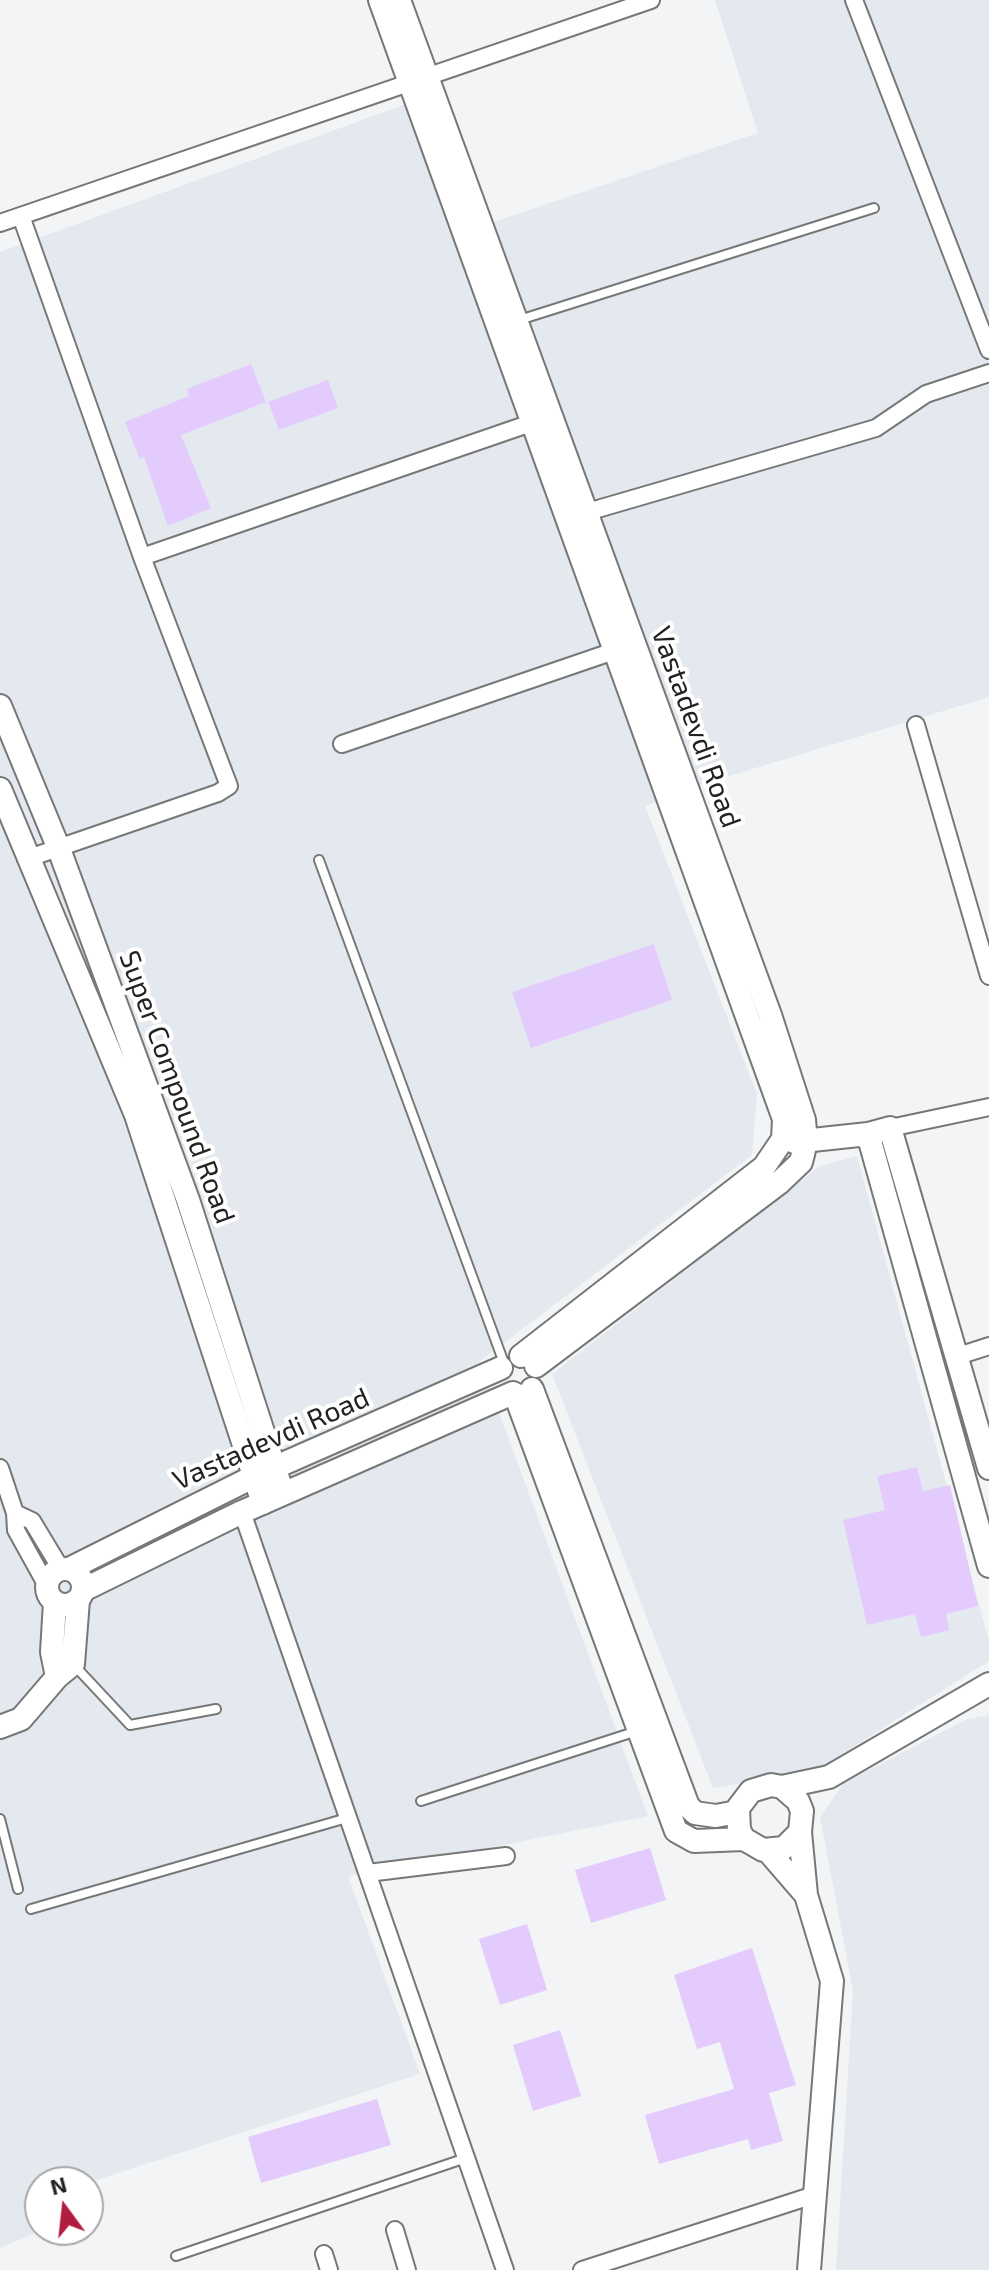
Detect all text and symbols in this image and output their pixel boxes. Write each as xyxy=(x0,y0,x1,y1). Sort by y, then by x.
street label: Vastadevdi Road xyxy=(644,622,748,832)
street label: Super Compound Road xyxy=(112,946,242,1228)
street label: Vastadevdi Road xyxy=(168,1381,374,1497)
north arrow xyxy=(24,2166,104,2246)
text: N xyxy=(47,2170,69,2199)

